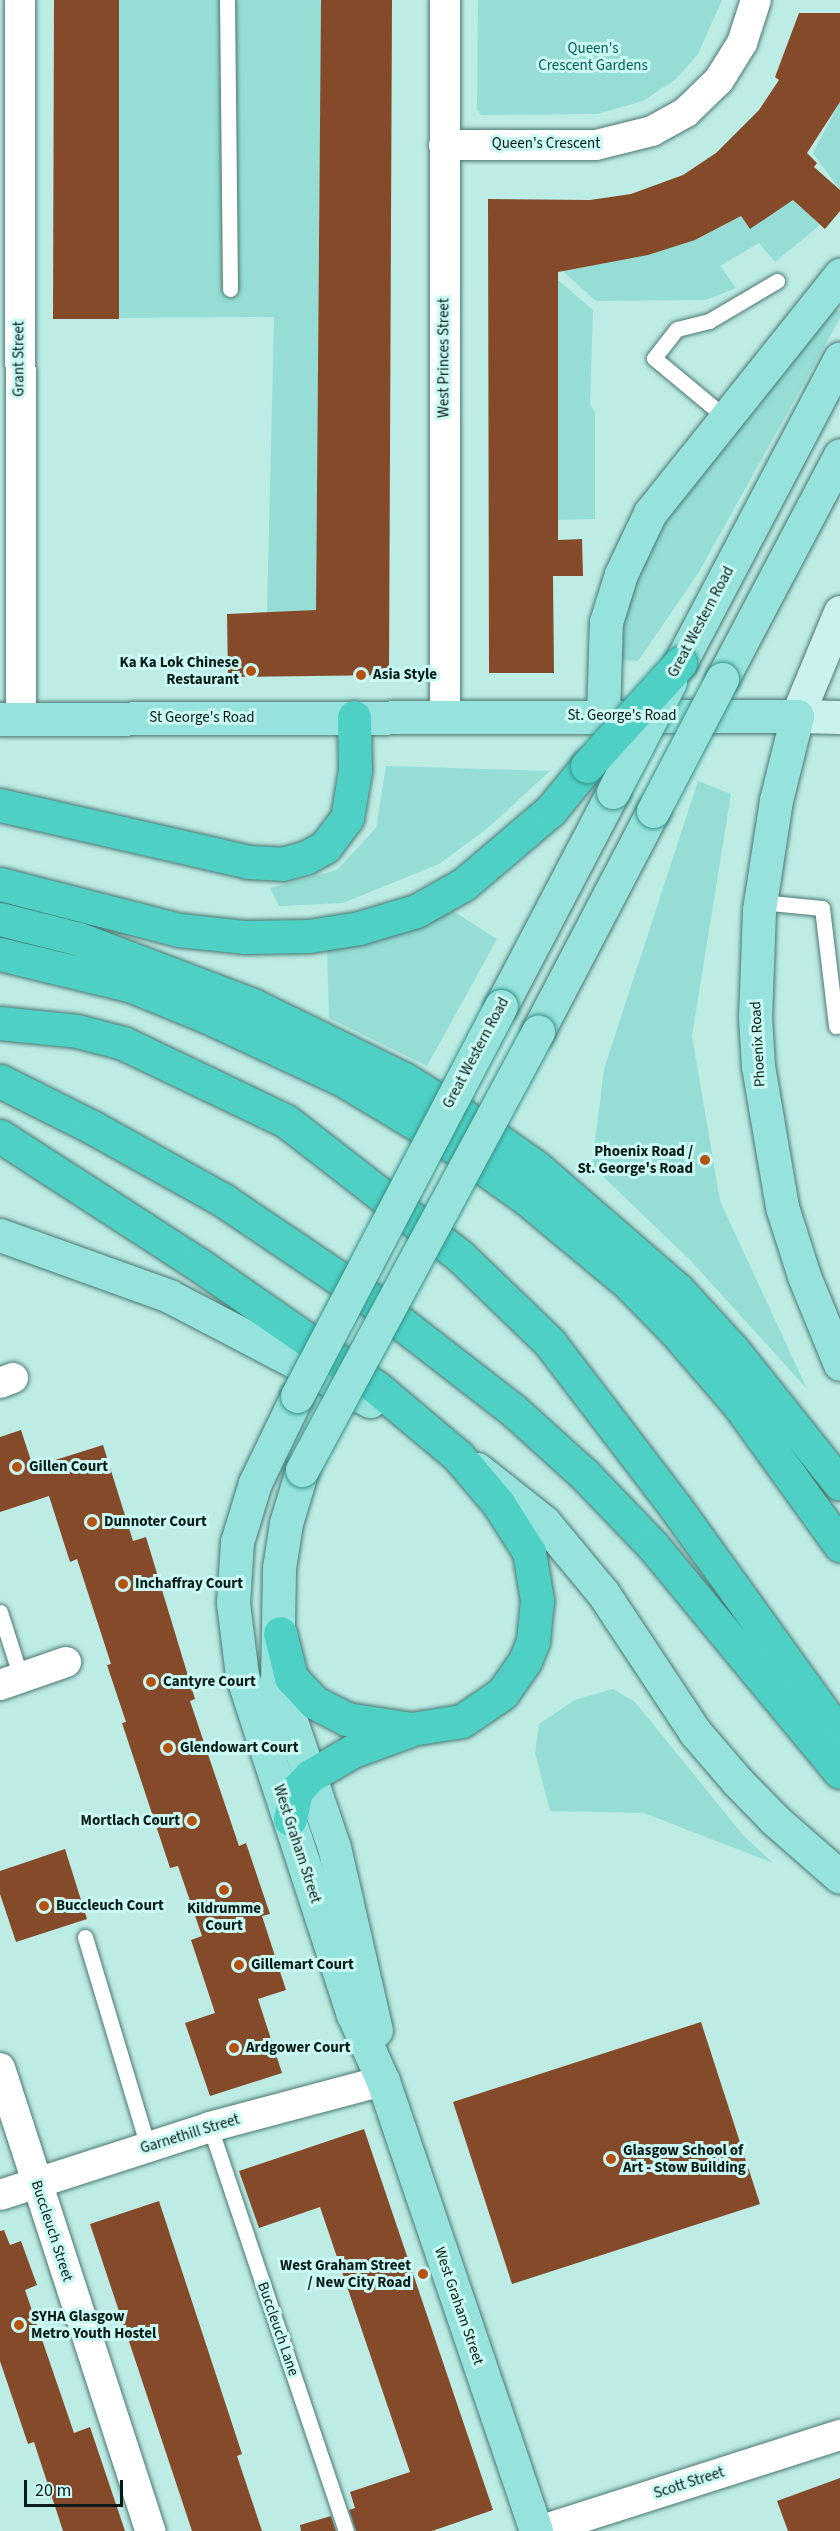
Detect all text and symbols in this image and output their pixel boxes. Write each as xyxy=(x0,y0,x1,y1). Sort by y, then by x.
park label: Queen's Crescent Gardens xyxy=(538,39,648,74)
street label: Queen's Crescent xyxy=(492,135,600,153)
street label: West Princes Street xyxy=(435,298,453,418)
street label: Grant Street xyxy=(10,321,28,397)
street label: Great Western Road xyxy=(664,563,738,681)
place label: Ka Ka Lok Chinese Restaurant xyxy=(119,653,239,688)
marker: Ka Ka Lok Chinese Restaurant xyxy=(244,664,258,678)
place label: Asia Style xyxy=(373,666,437,684)
marker: Asia Style xyxy=(354,668,368,682)
street label: St. George's Road xyxy=(567,707,677,725)
street label: St George's Road xyxy=(149,709,255,727)
street label: Great Western Road xyxy=(439,994,513,1112)
street label: Phoenix Road xyxy=(747,1001,769,1087)
place label: Phoenix Road / St. George's Road xyxy=(577,1142,693,1177)
marker: Phoenix Road / St. George's Road xyxy=(698,1153,712,1167)
place label: Gillen Court xyxy=(29,1458,108,1476)
marker: Gillen Court xyxy=(10,1460,24,1474)
place label: Dunnoter Court xyxy=(104,1513,207,1531)
marker: Dunnoter Court xyxy=(85,1515,99,1529)
place label: Inchaffray Court xyxy=(135,1575,243,1593)
marker: Inchaffray Court xyxy=(116,1577,130,1591)
place label: Cantyre Court xyxy=(163,1673,256,1691)
marker: Cantyre Court xyxy=(144,1675,158,1689)
place label: Glendowart Court xyxy=(180,1739,298,1757)
marker: Glendowart Court xyxy=(161,1741,175,1755)
street label: West Graham Street xyxy=(269,1782,325,1906)
place label: Mortlach Court xyxy=(80,1812,180,1830)
marker: Mortlach Court xyxy=(185,1814,199,1828)
marker: Kildrumme Court xyxy=(217,1883,231,1897)
place label: Buccleuch Court xyxy=(56,1897,164,1915)
marker: Buccleuch Court xyxy=(37,1899,51,1913)
place label: Kildrumme Court xyxy=(187,1899,261,1934)
place label: Gillemart Court xyxy=(251,1956,354,1974)
marker: Gillemart Court xyxy=(232,1958,246,1972)
place label: Ardgower Court xyxy=(246,2039,350,2057)
marker: Ardgower Court xyxy=(227,2041,241,2055)
street label: Garnethill Street xyxy=(138,2110,242,2158)
place label: Glasgow School of Art - Stow Building xyxy=(623,2141,746,2176)
marker: Glasgow School of Art - Stow Building xyxy=(604,2152,618,2166)
street label: Buccleuch Street xyxy=(27,2178,77,2284)
street label: West Graham Street xyxy=(430,2245,488,2367)
place label: West Graham Street / New City Road xyxy=(280,2256,411,2291)
marker: West Graham Street / New City Road xyxy=(416,2267,430,2281)
street label: Buccleuch Lane xyxy=(253,2280,303,2378)
place label: SYHA Glasgow Metro Youth Hostel xyxy=(31,2307,156,2342)
marker: SYHA Glasgow Metro Youth Hostel xyxy=(12,2318,26,2332)
street label: Scott Street xyxy=(652,2463,726,2503)
scale bar xyxy=(27,2468,126,2506)
text: 20 m xyxy=(35,2478,71,2503)

